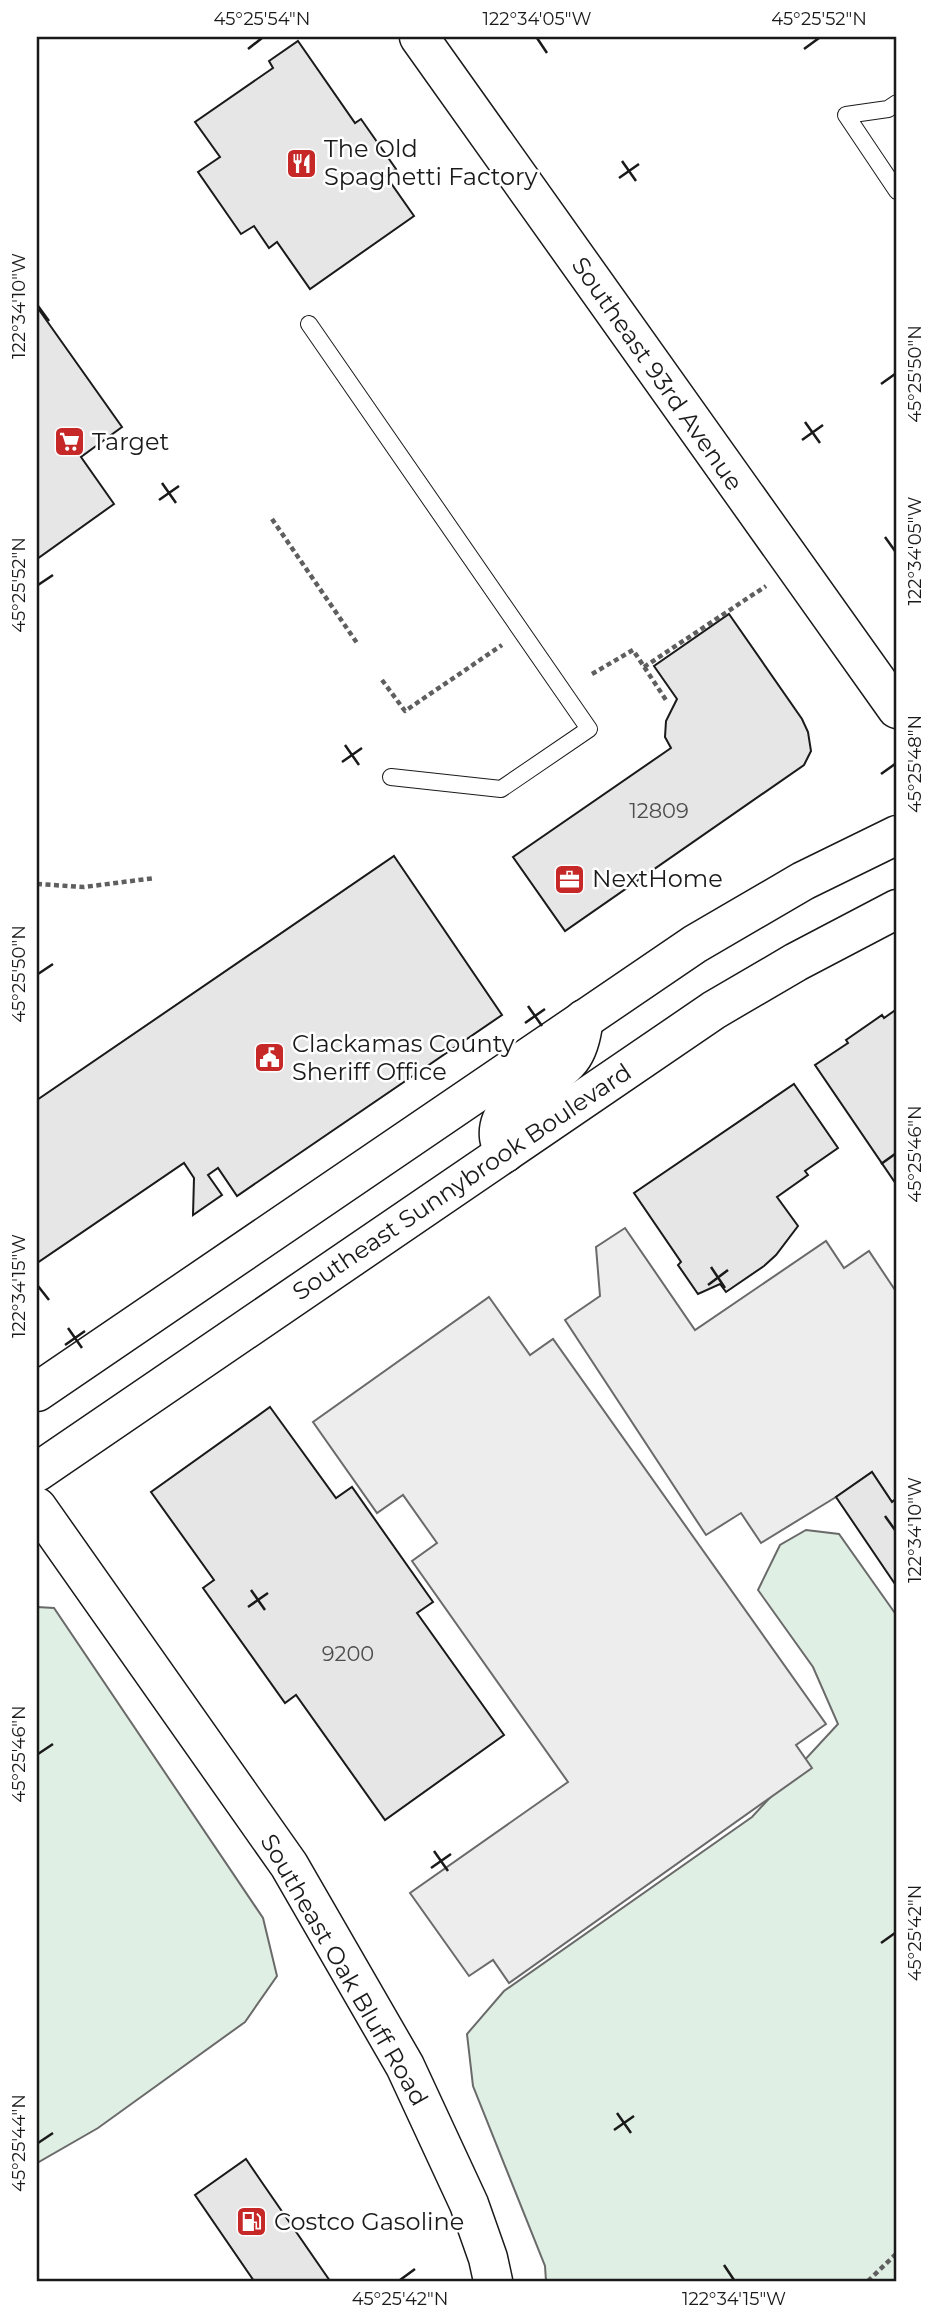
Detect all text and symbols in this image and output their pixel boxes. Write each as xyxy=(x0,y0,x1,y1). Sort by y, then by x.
text: 45°25'54"N xyxy=(214,8,310,30)
text: 122°34'05"W xyxy=(483,8,591,30)
text: 45°25'52"N xyxy=(771,8,867,30)
place label: The Old Spaghetti Factory xyxy=(324,134,538,191)
restaurant icon: The Old Spaghetti Factory xyxy=(284,146,318,180)
street label: Southeast 93rd Avenue xyxy=(566,251,749,496)
text: 122°34'10"W xyxy=(8,253,30,359)
text: 45°25'50"N xyxy=(904,325,926,423)
supermarket icon: Target xyxy=(52,425,86,459)
place label: Target xyxy=(92,427,169,456)
text: 122°34'05"W xyxy=(904,497,926,605)
text: 45°25'52"N xyxy=(8,537,30,633)
text: 45°25'48"N xyxy=(904,715,926,813)
house number: 12809 xyxy=(629,798,689,823)
office icon: NextHome xyxy=(552,862,586,896)
place label: NextHome xyxy=(592,864,723,893)
text: 45°25'50"N xyxy=(8,925,30,1023)
place label: Clackamas County Sheriff Office xyxy=(292,1029,515,1086)
public building icon: Clackamas County Sheriff Office xyxy=(252,1041,286,1075)
street label: Southeast Sunnybrook Boulevard xyxy=(287,1057,637,1306)
text: 45°25'46"N xyxy=(904,1105,926,1203)
text: 122°34'15"W xyxy=(8,1234,30,1338)
text: 122°34'10"W xyxy=(904,1477,926,1583)
house number: 9200 xyxy=(322,1641,374,1666)
text: 45°25'46"N xyxy=(8,1705,30,1803)
street label: Southeast Oak Bluff Road xyxy=(255,1829,434,2111)
text: 45°25'42"N xyxy=(904,1885,926,1981)
text: 45°25'44"N xyxy=(8,2094,30,2192)
fuel station icon: Costco Gasoline xyxy=(234,2205,268,2239)
place label: Costco Gasoline xyxy=(274,2207,464,2236)
text: 45°25'42"N xyxy=(352,2288,448,2310)
text: 122°34'15"W xyxy=(682,2288,786,2310)

